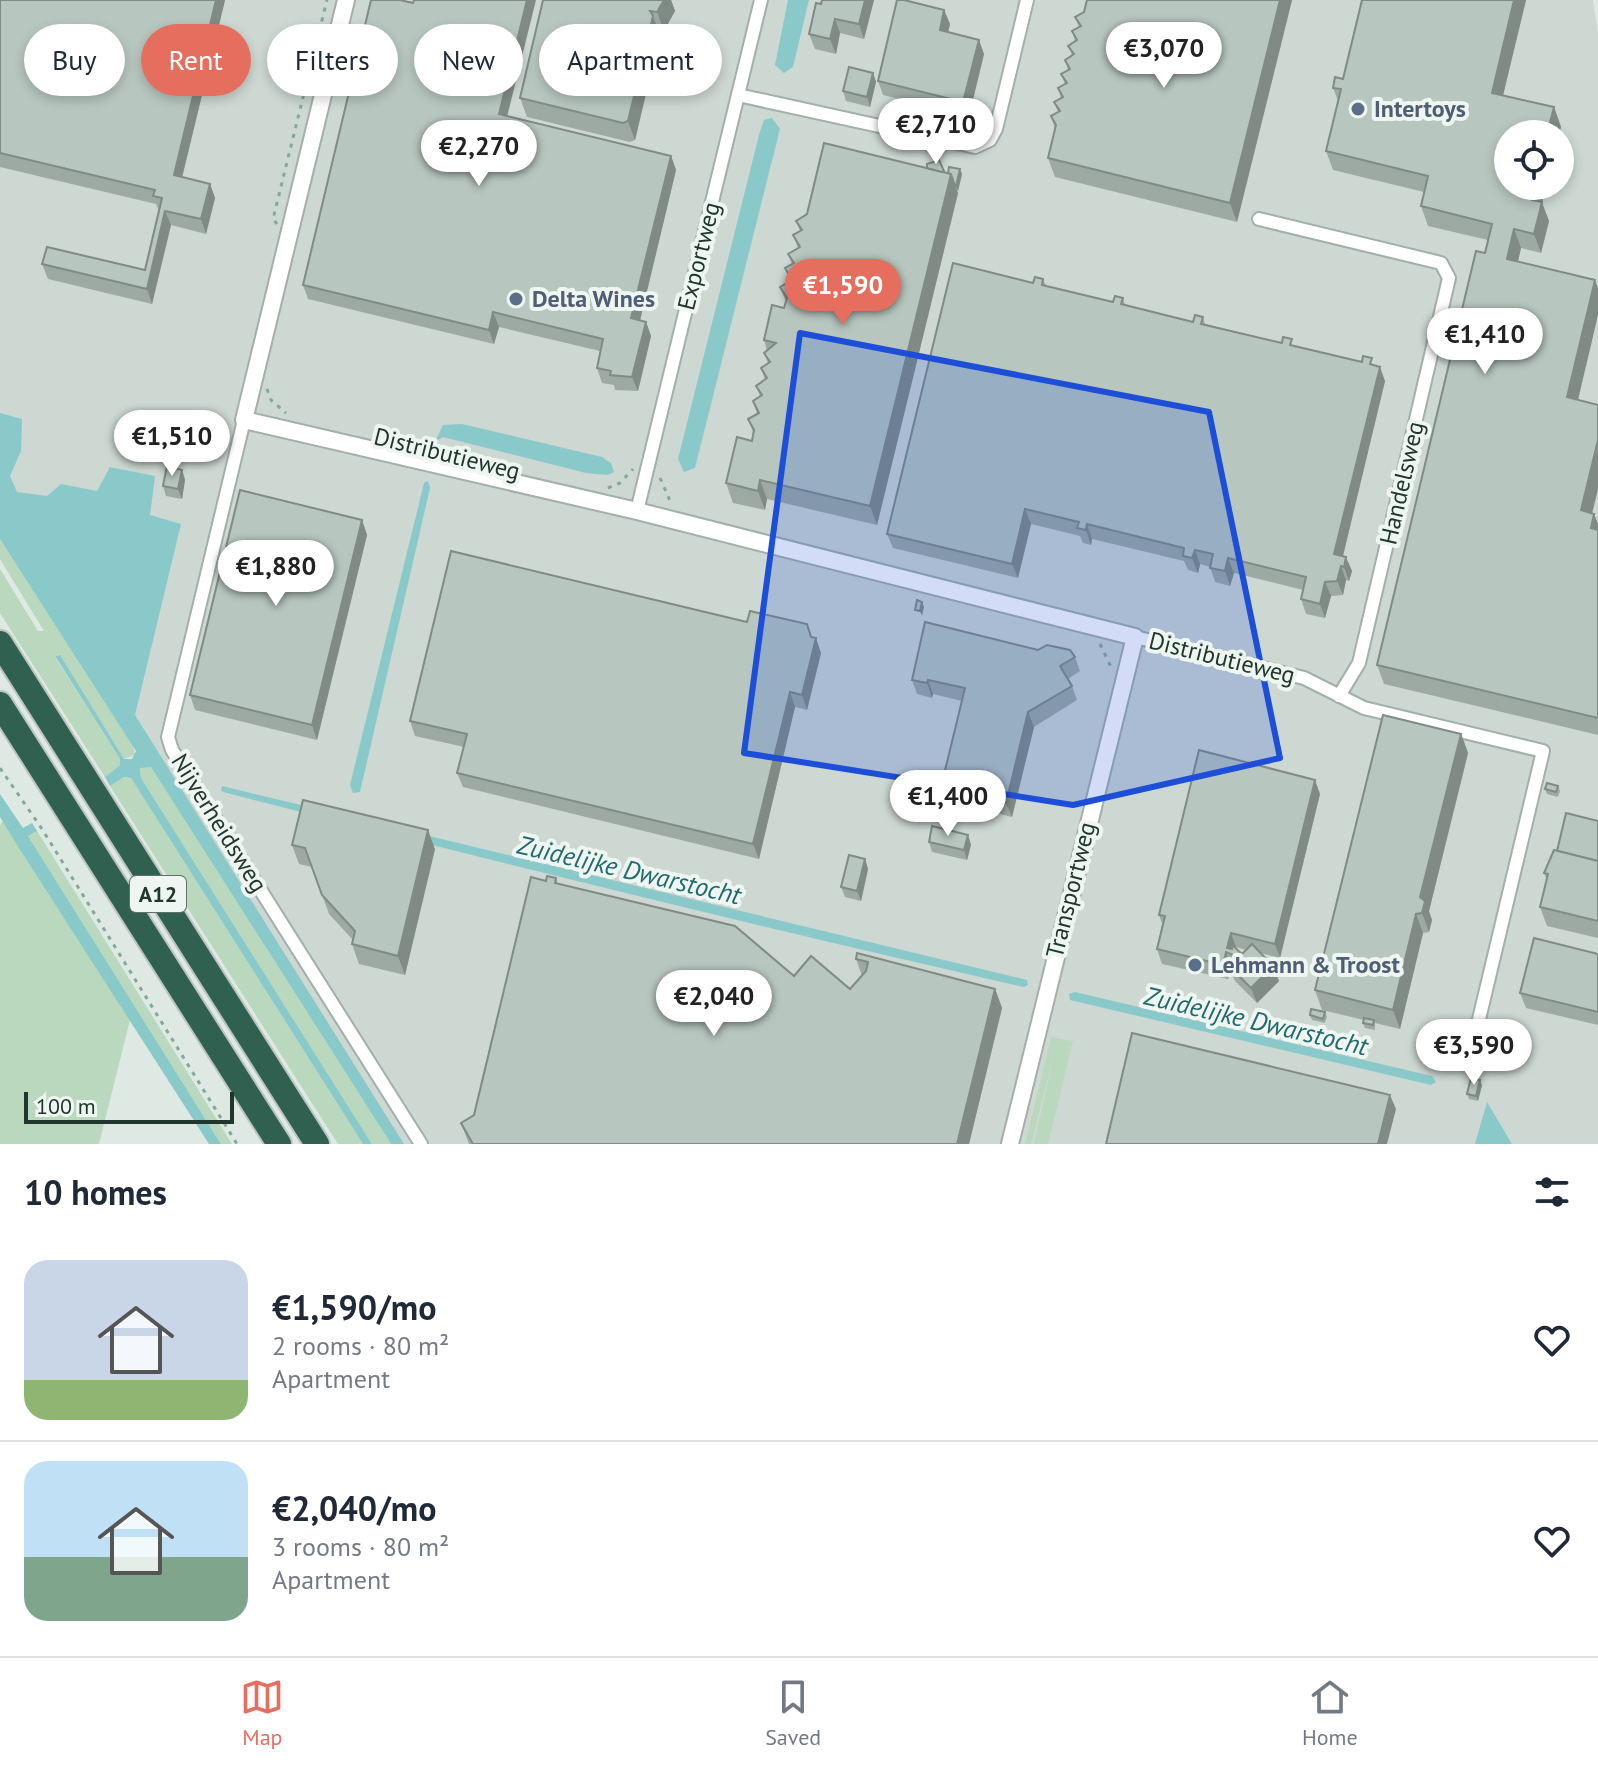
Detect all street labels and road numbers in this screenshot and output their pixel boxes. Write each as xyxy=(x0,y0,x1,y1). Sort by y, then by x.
street label: Exportweg xyxy=(670,199,727,313)
street label: Handelsweg xyxy=(1372,418,1431,548)
street label: Distributieweg xyxy=(371,420,523,487)
street label: Distributieweg xyxy=(1146,624,1298,691)
street label: Nijverheidsweg xyxy=(165,748,274,898)
street label: Transportweg xyxy=(1039,819,1102,961)
road number: A12 xyxy=(130,876,186,912)

